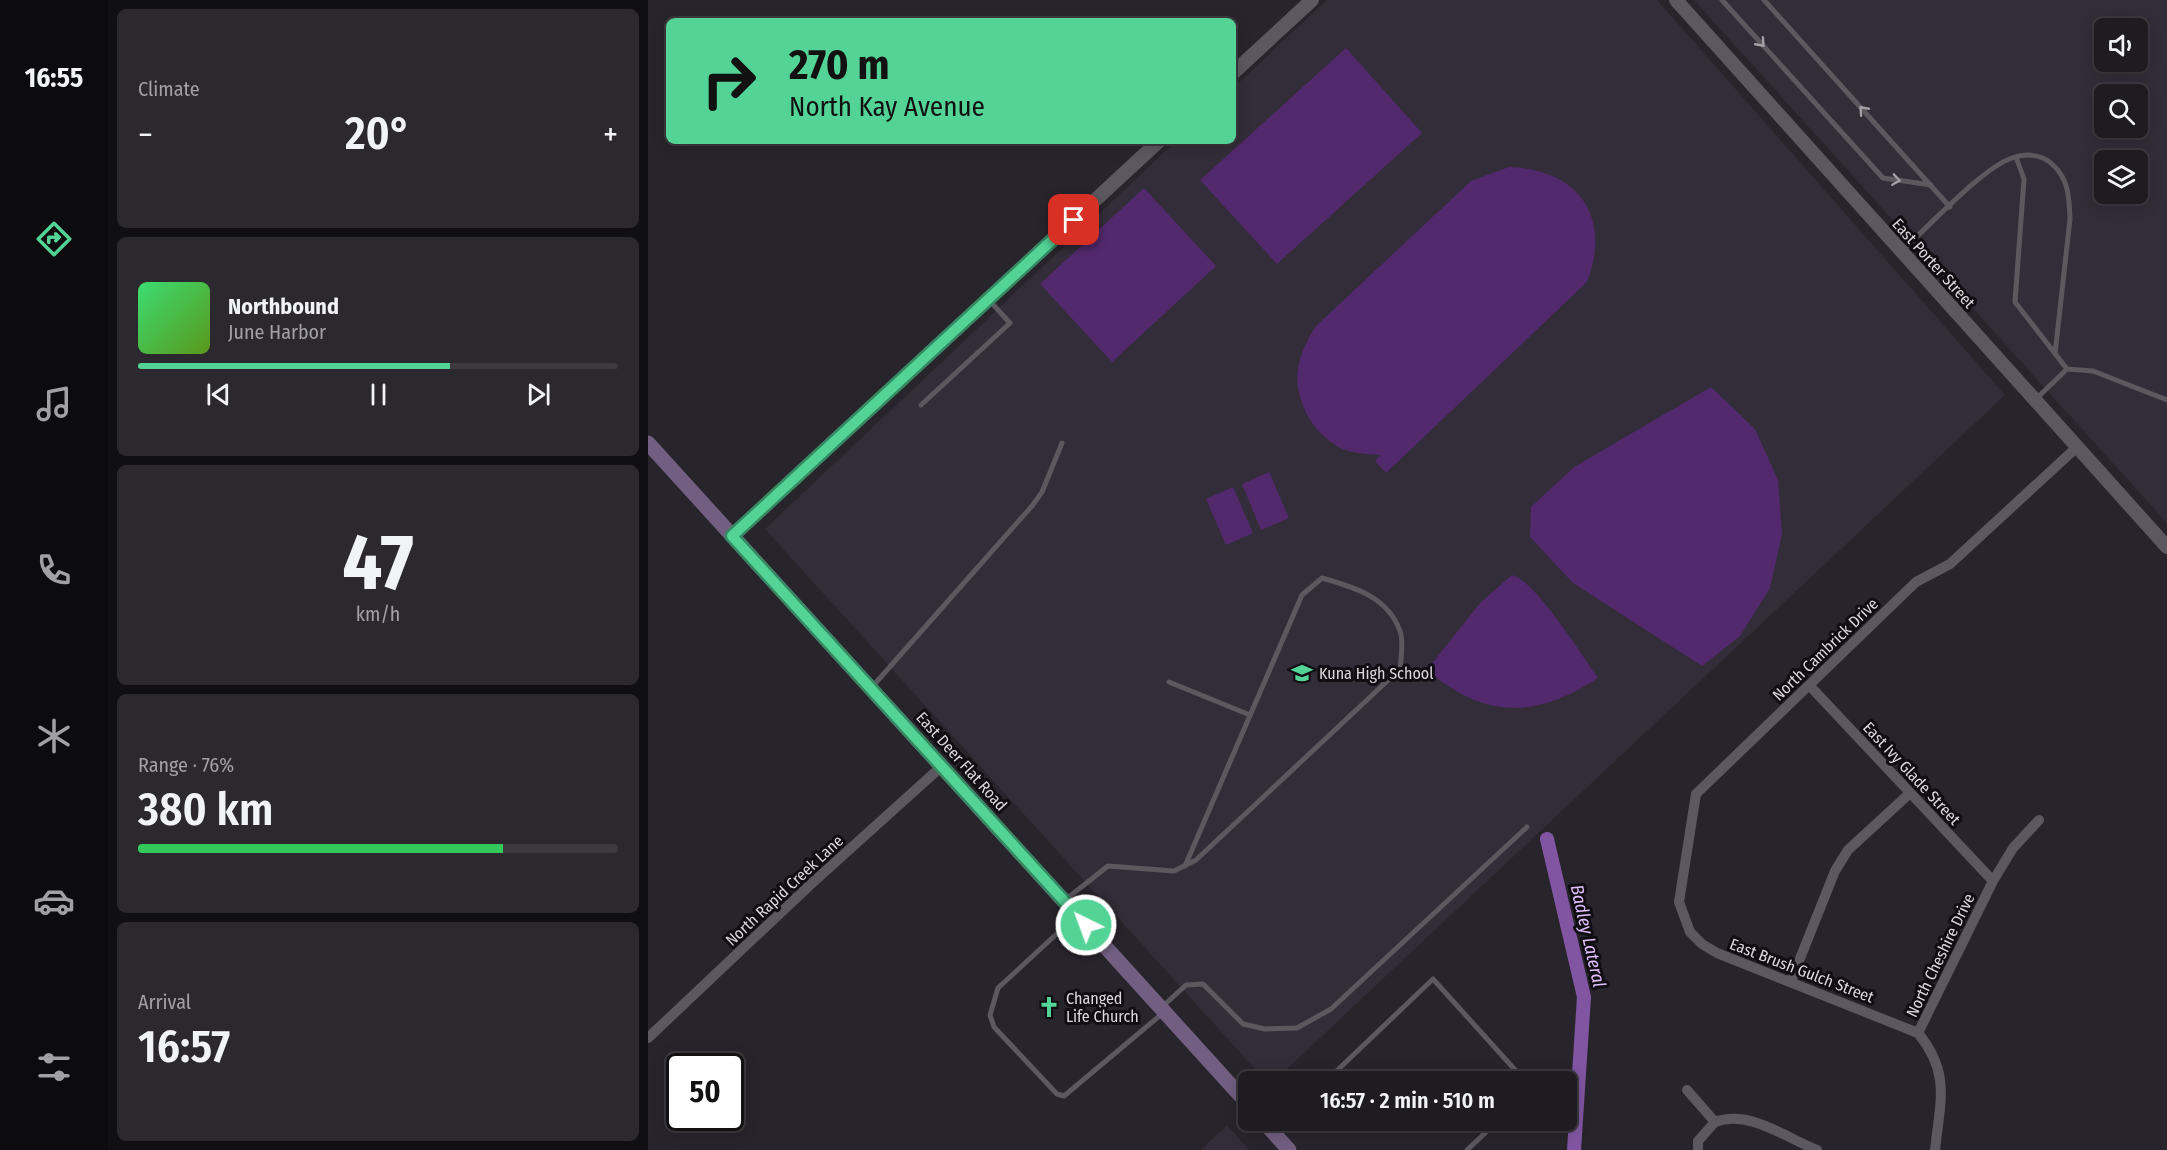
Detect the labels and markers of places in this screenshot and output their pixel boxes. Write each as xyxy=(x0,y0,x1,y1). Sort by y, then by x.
pin xyxy=(1048,194,1099,245)
school or university icon: Kuna High School xyxy=(1290,661,1314,685)
place label: Kuna High School xyxy=(1319,664,1433,683)
place label: Changed Life Church xyxy=(1066,989,1139,1026)
church icon: Changed Life Church xyxy=(1037,995,1061,1019)

